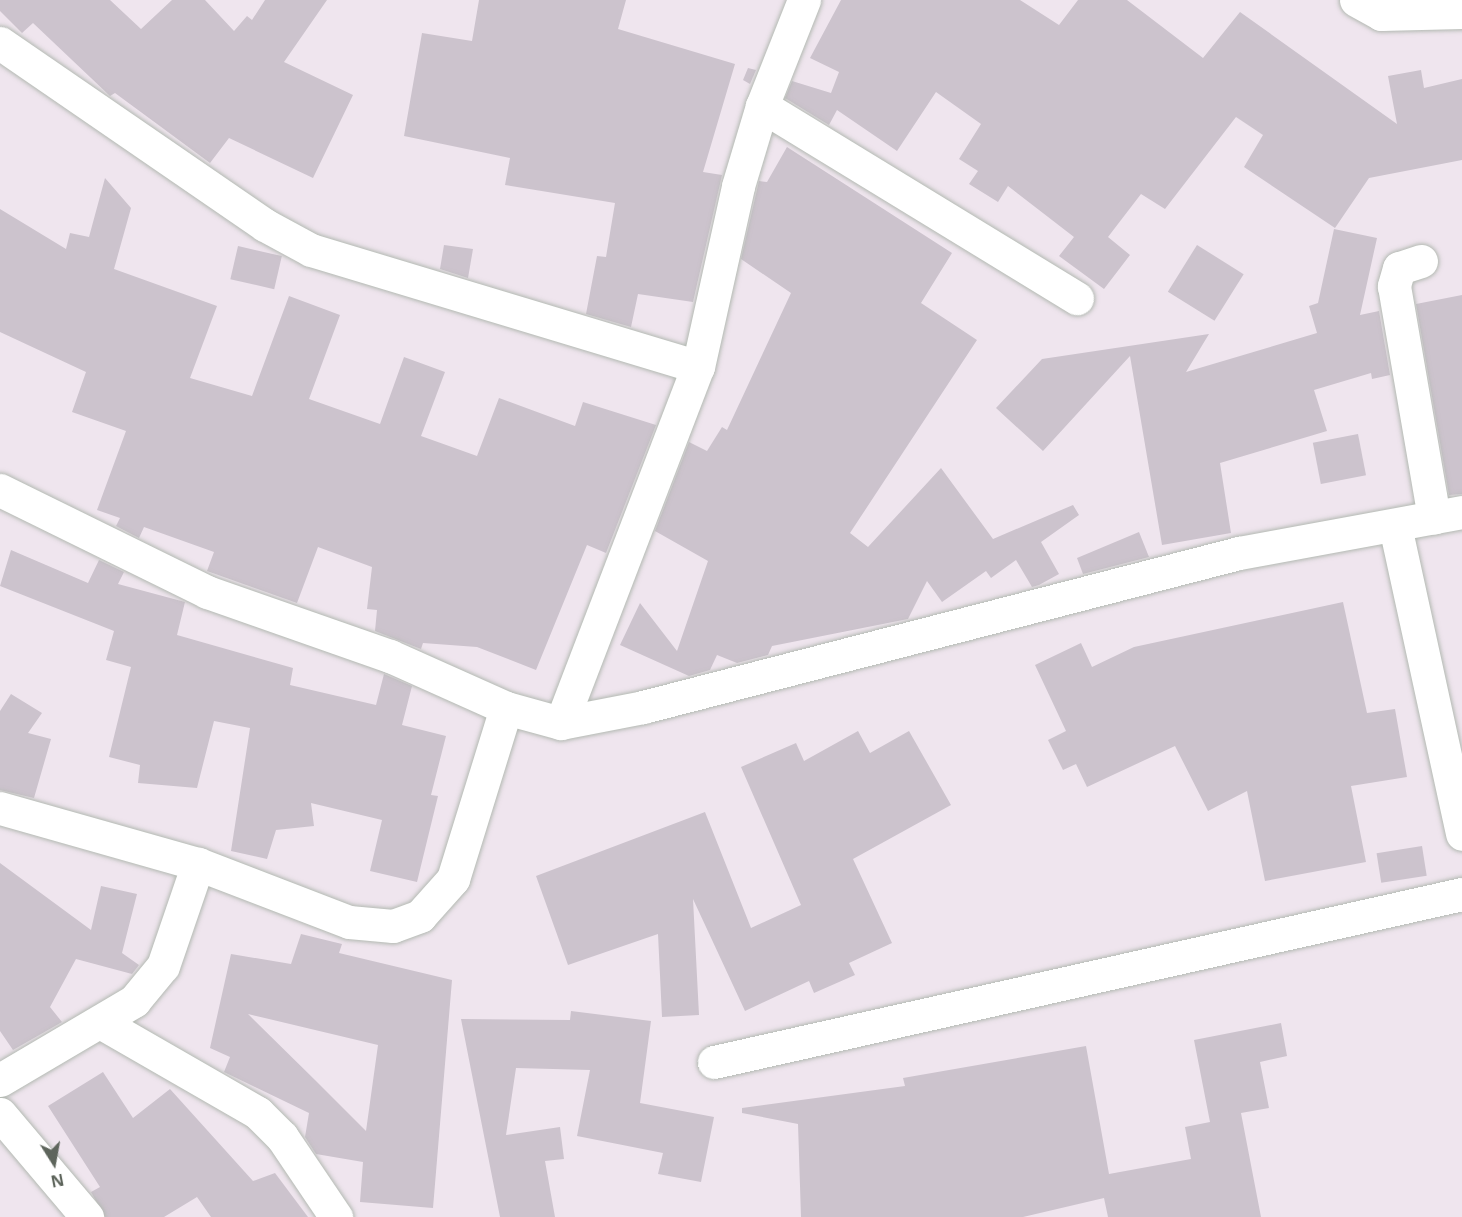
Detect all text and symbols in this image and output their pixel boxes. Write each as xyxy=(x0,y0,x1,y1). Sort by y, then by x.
north arrow xyxy=(24,1133,84,1193)
text: N xyxy=(49,1169,66,1193)

